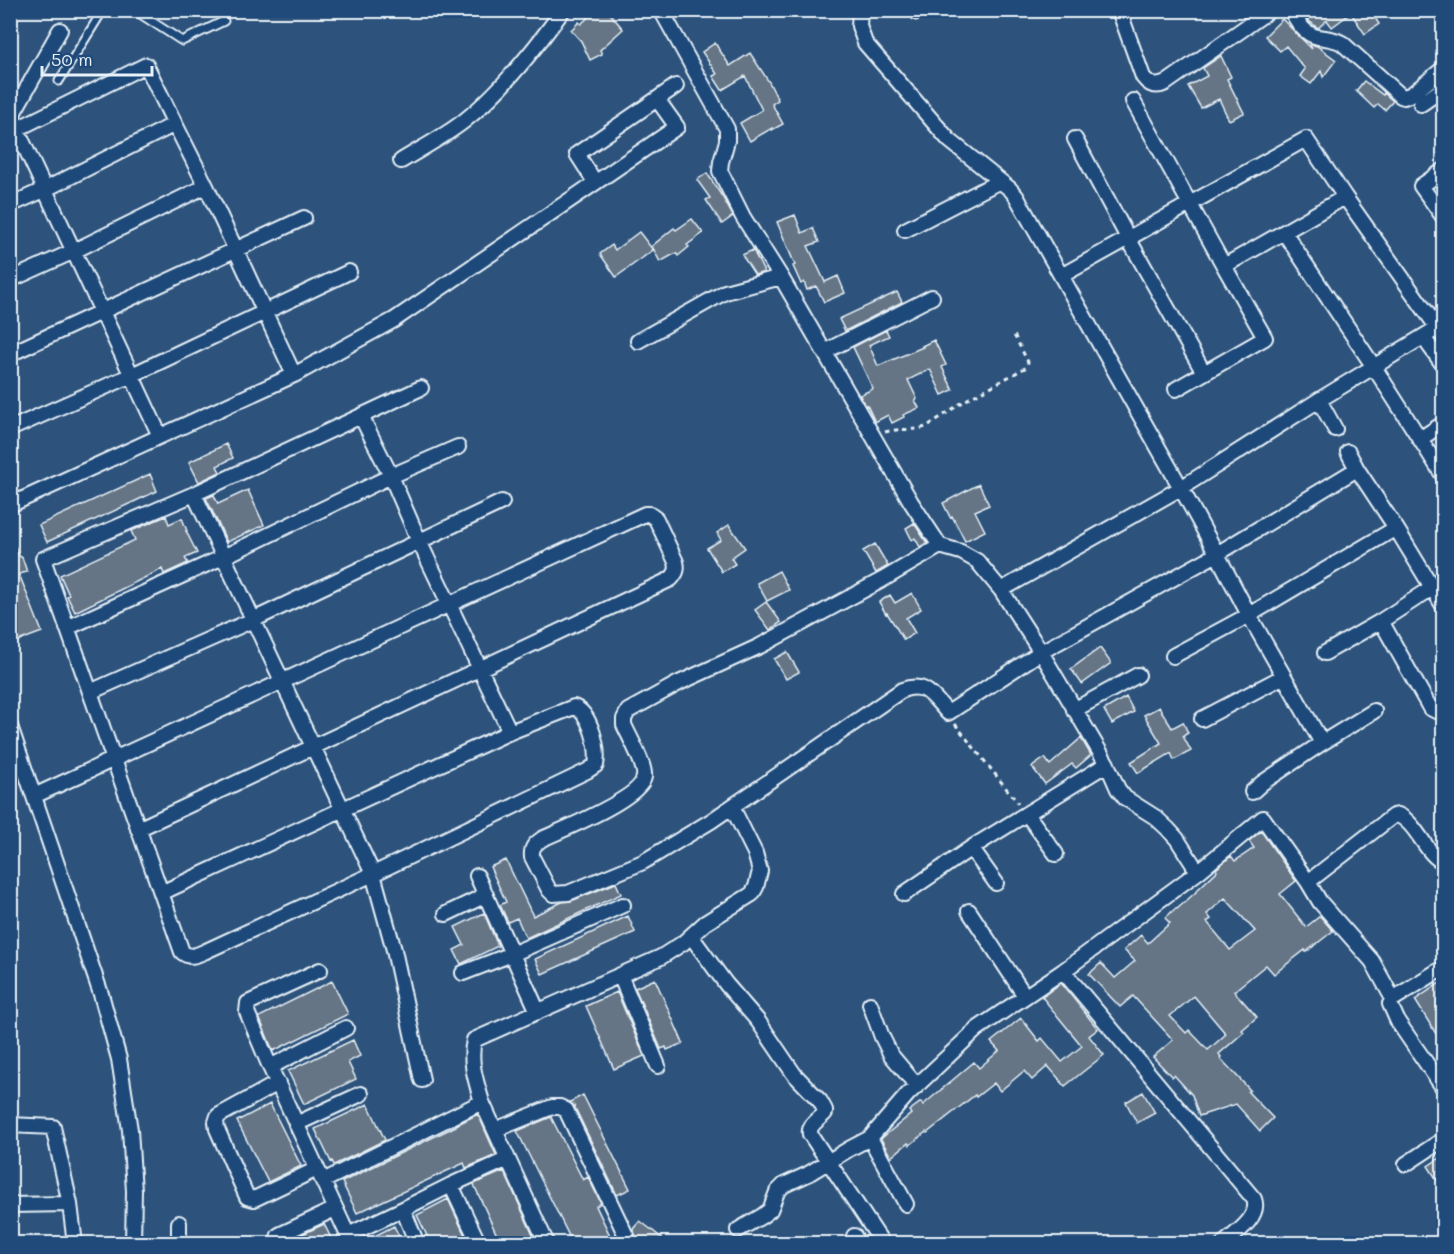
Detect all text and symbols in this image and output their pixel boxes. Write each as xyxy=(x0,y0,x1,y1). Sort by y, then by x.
scale bar xyxy=(42,39,152,77)
text: 50 m xyxy=(51,47,93,71)

